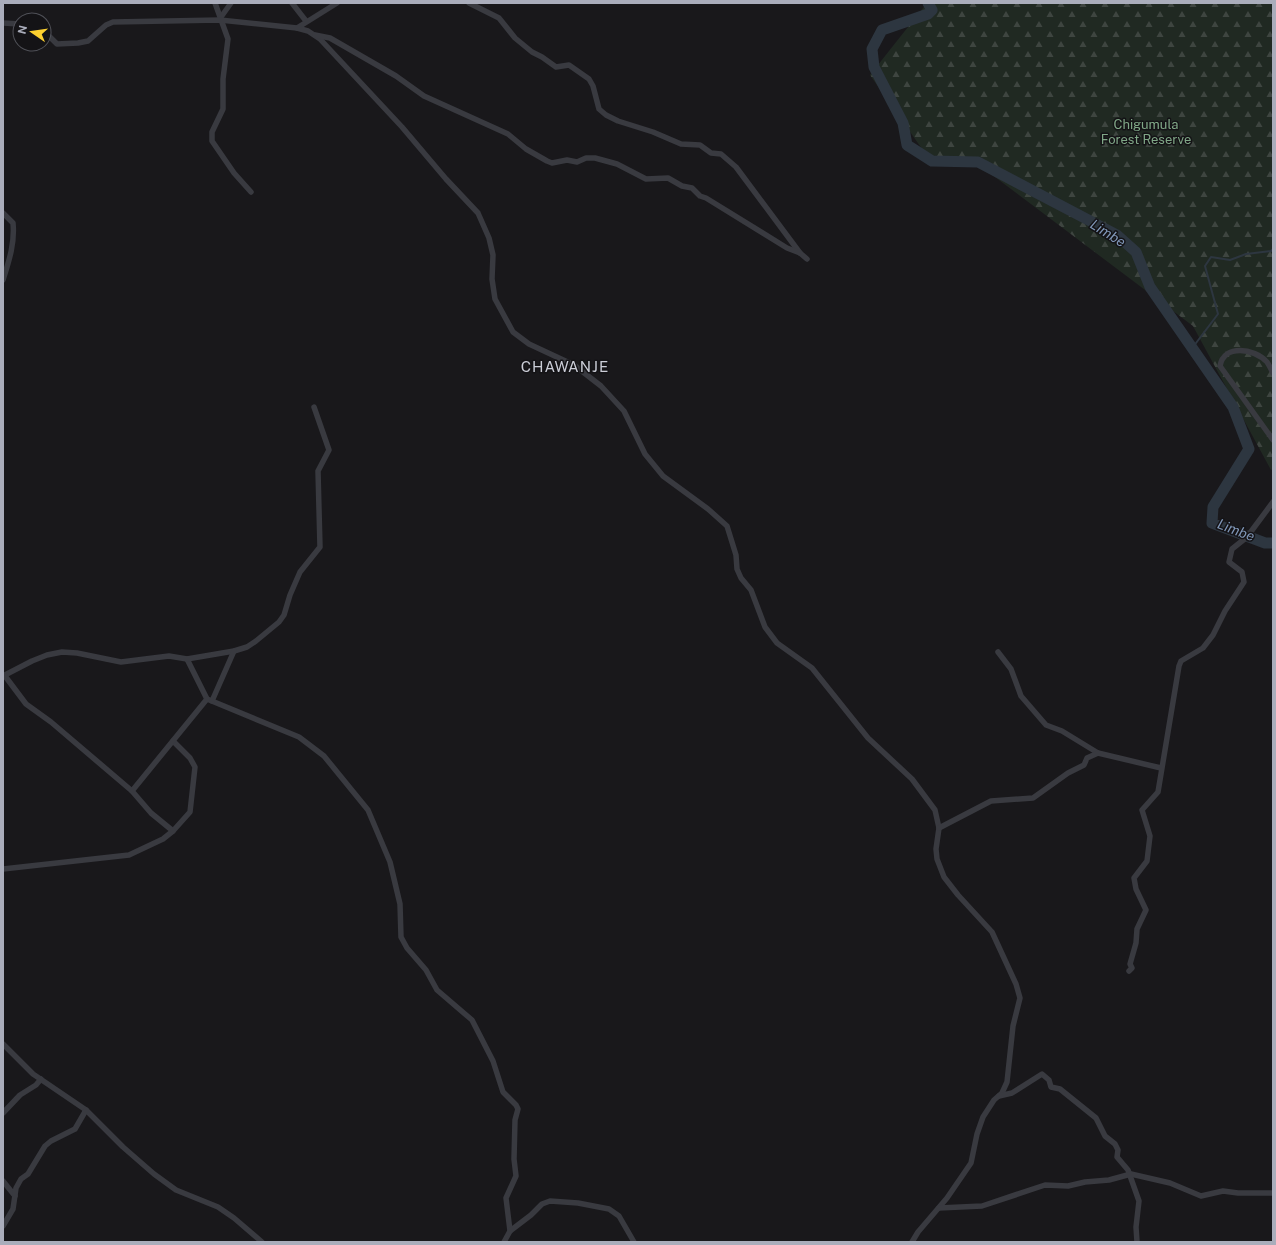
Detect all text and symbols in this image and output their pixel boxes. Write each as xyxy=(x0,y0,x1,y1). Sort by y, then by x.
north arrow xyxy=(12,12,52,52)
text: N xyxy=(15,24,29,35)
park label: Chigumula Forest Reserve xyxy=(1101,117,1191,147)
water label: Limbe xyxy=(1087,216,1129,250)
district label: CHAWANJE xyxy=(521,358,609,375)
water label: Limbe xyxy=(1215,516,1257,545)

